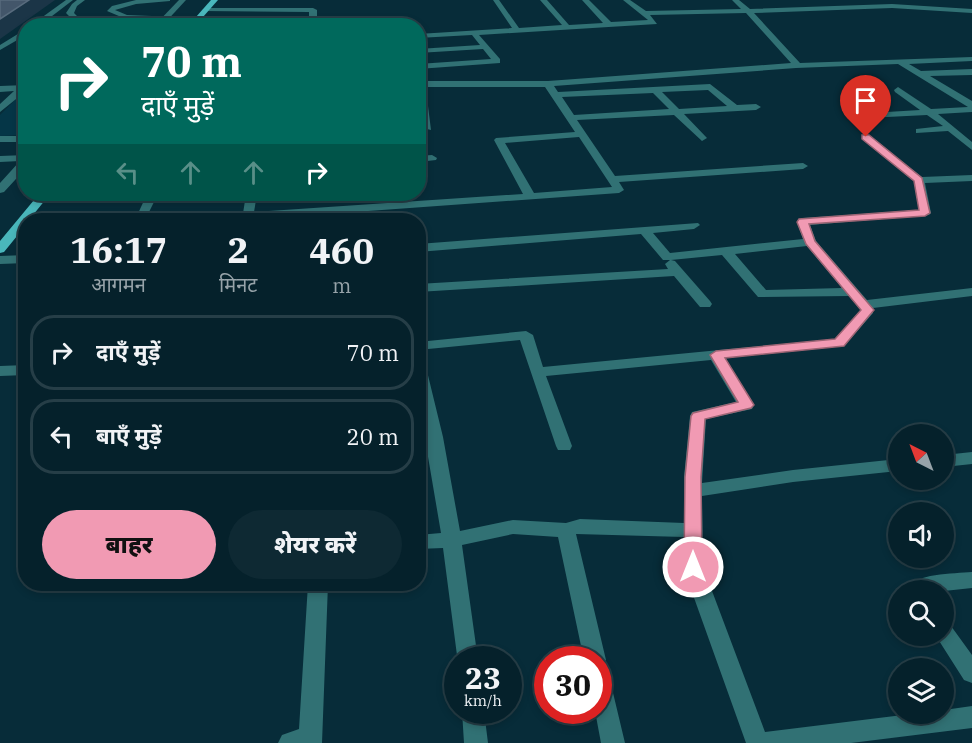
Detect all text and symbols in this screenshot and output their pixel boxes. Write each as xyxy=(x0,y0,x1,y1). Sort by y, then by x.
text: 70 m xyxy=(141,34,242,89)
icon: right xyxy=(42,42,120,120)
pin xyxy=(840,75,891,137)
icon: arrive xyxy=(849,84,882,117)
text: दाएँ मुड़ें xyxy=(141,87,214,122)
icon: left xyxy=(111,156,144,189)
icon: ahead xyxy=(174,156,207,189)
icon: ahead xyxy=(237,156,270,189)
icon: right xyxy=(300,156,333,189)
text: 16:17 xyxy=(70,226,167,273)
text: 2 xyxy=(227,226,249,273)
text: 460 xyxy=(309,227,374,274)
text: आगमन xyxy=(91,271,146,298)
text: मिनट xyxy=(219,271,257,298)
text: m xyxy=(332,272,351,299)
icon: right xyxy=(45,336,78,369)
text: दाएँ मुड़ें xyxy=(96,337,160,366)
text: 70 m xyxy=(347,338,399,367)
icon: left xyxy=(45,420,78,453)
text: बाएँ मुड़ें xyxy=(96,421,161,450)
text: 20 m xyxy=(347,422,399,451)
north arrow xyxy=(888,424,954,490)
map controls xyxy=(888,424,954,724)
button: sound xyxy=(888,502,954,568)
button: बाहर xyxy=(42,510,216,579)
button: शेयर करें xyxy=(228,510,402,579)
position arrow xyxy=(661,535,725,599)
button: search xyxy=(888,580,954,646)
speed limit sign: 30 xyxy=(534,646,612,724)
text: 23 xyxy=(465,658,501,697)
button: layers xyxy=(888,658,954,724)
text: km/h xyxy=(464,691,502,710)

